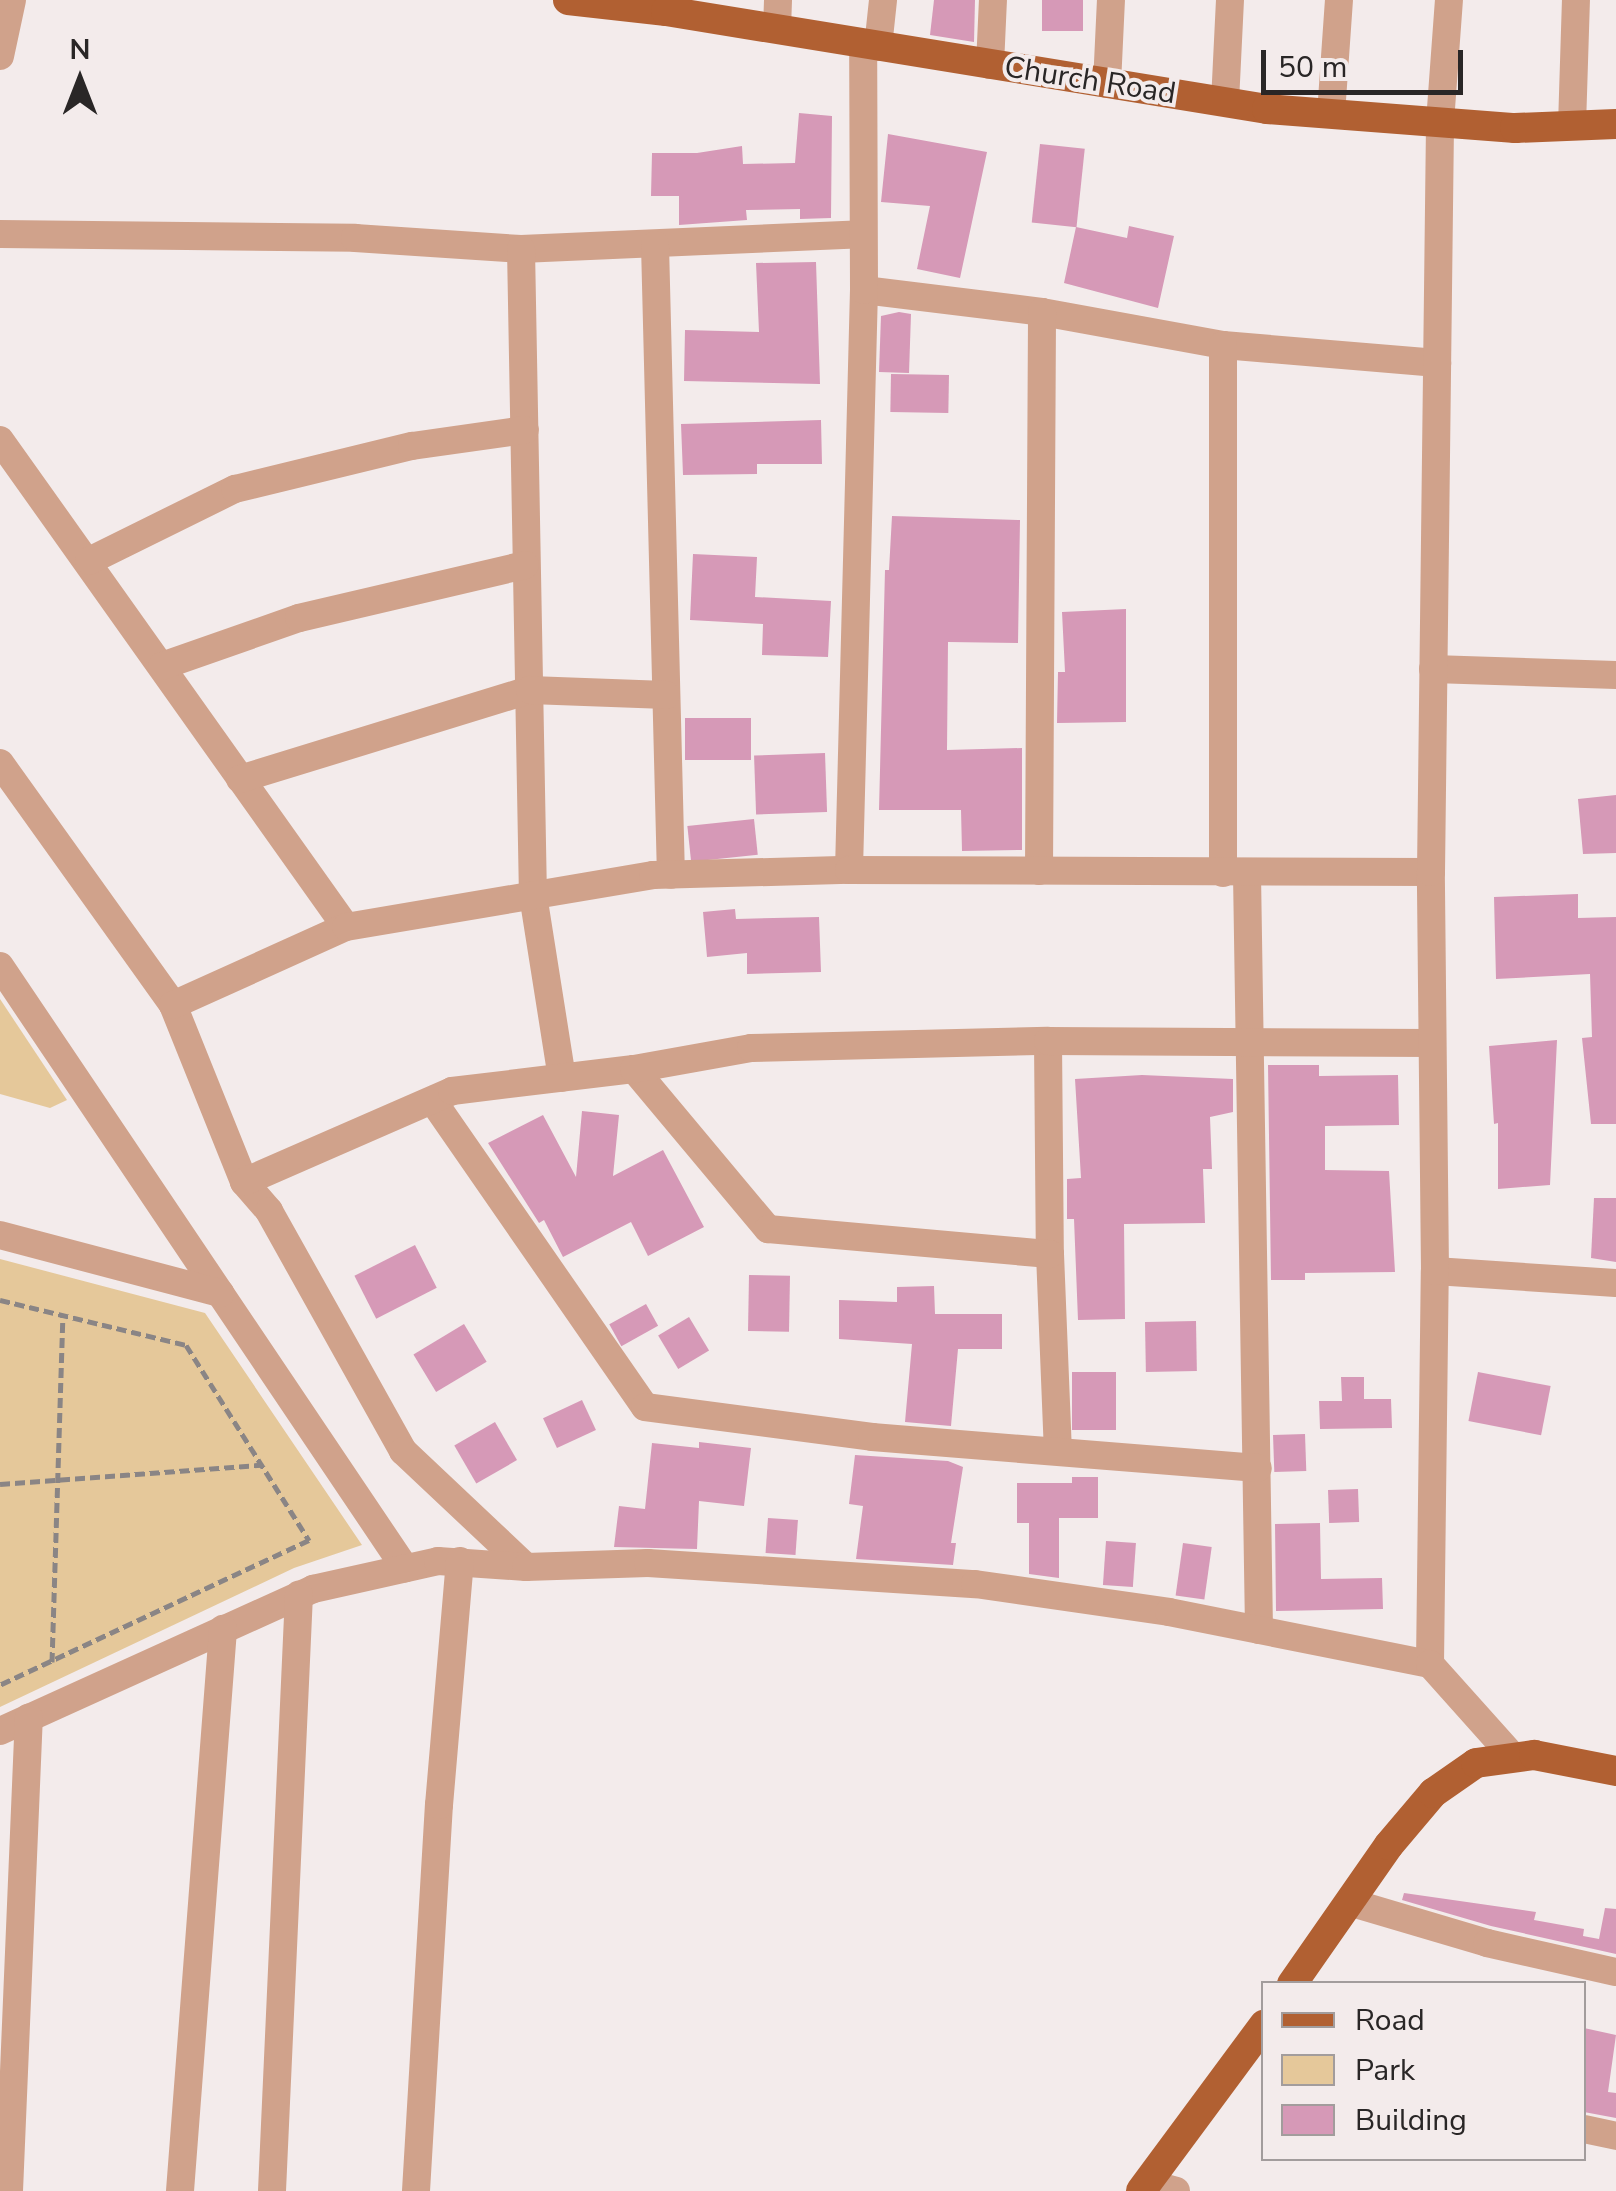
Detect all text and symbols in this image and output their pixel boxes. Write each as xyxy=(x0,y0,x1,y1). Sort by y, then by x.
north arrow xyxy=(30,30,130,130)
scale bar xyxy=(1266,30,1468,92)
text: N xyxy=(70,31,90,69)
text: 50 m xyxy=(1278,47,1347,88)
street label: Church Road xyxy=(1002,50,1178,112)
legend xyxy=(1261,1981,1586,2161)
text: Road xyxy=(1355,2000,1425,2041)
text: Park xyxy=(1355,2050,1415,2091)
text: Building xyxy=(1355,2100,1467,2141)

